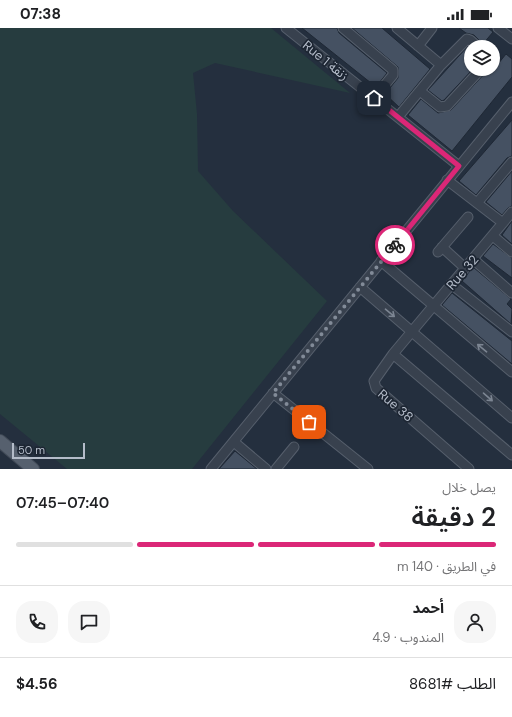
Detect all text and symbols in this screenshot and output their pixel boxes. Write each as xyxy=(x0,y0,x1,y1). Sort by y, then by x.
text: 07:38 xyxy=(20,4,61,24)
street label: Rue 1 زنقة xyxy=(299,37,352,84)
map controls xyxy=(464,40,500,76)
button: layers xyxy=(464,40,500,76)
pin xyxy=(357,81,391,115)
icon: home xyxy=(363,87,385,109)
courier xyxy=(375,225,415,265)
icon: bike xyxy=(384,234,406,256)
street label: Rue 32 xyxy=(442,251,482,293)
one-way arrow xyxy=(384,308,395,317)
one-way arrow xyxy=(477,343,487,352)
street label: Rue 38 xyxy=(374,385,417,425)
one-way arrow xyxy=(483,393,493,402)
pin xyxy=(292,405,326,439)
icon: bag xyxy=(298,411,320,433)
scale bar xyxy=(12,441,85,460)
text: 50 m xyxy=(18,443,45,457)
text: يصل خلال xyxy=(442,479,496,496)
text: 07:40–07:45 xyxy=(16,493,109,513)
text: 2 دقيقة xyxy=(412,500,496,534)
text: في الطريق · 140 m xyxy=(397,558,496,575)
text: أحمد xyxy=(413,598,444,618)
button: phone xyxy=(16,601,58,643)
button: chat xyxy=(68,601,110,643)
button: person xyxy=(454,601,496,643)
text: المندوب · 4.9 xyxy=(372,629,444,646)
text: $4.56 xyxy=(16,674,57,694)
text: الطلب #8681 xyxy=(409,674,496,694)

